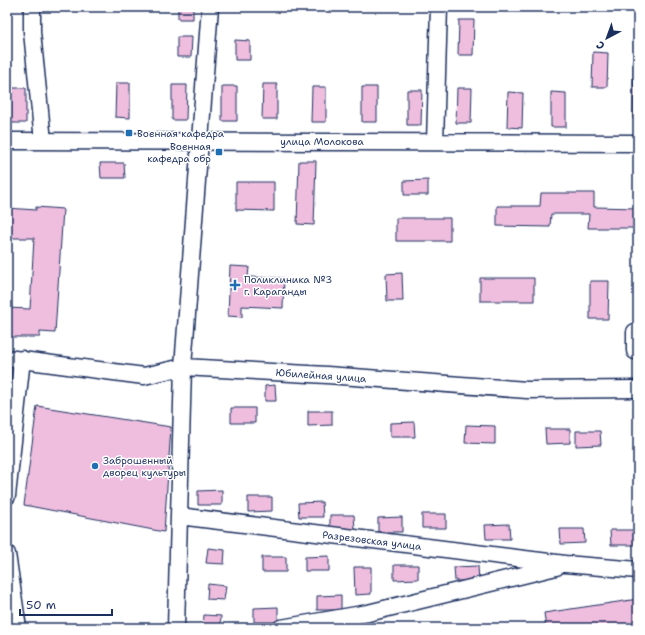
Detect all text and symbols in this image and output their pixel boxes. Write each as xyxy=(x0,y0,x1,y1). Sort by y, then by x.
north arrow xyxy=(587,18,627,58)
text: С xyxy=(593,37,608,53)
place label: Военная кафедра xyxy=(137,127,225,140)
marker: Военная кафедра xyxy=(124,128,134,138)
street label: улица Молокова xyxy=(280,135,364,148)
place label: Военная кафедра обр xyxy=(147,140,211,165)
marker: Военная кафедра обр xyxy=(214,147,224,157)
place label: Поликлиника №3 г. Караганды xyxy=(244,273,332,298)
marker: Поликлиника №3 г. Караганды xyxy=(229,279,241,291)
street label: Юбилейная улица xyxy=(275,366,368,385)
place label: Заброшенный дворец культуры xyxy=(103,454,186,479)
marker: Заброшенный дворец культуры xyxy=(90,461,100,471)
street label: Разрезовская улица xyxy=(322,528,423,553)
scale bar xyxy=(20,591,112,617)
text: 50 m xyxy=(26,597,56,613)

